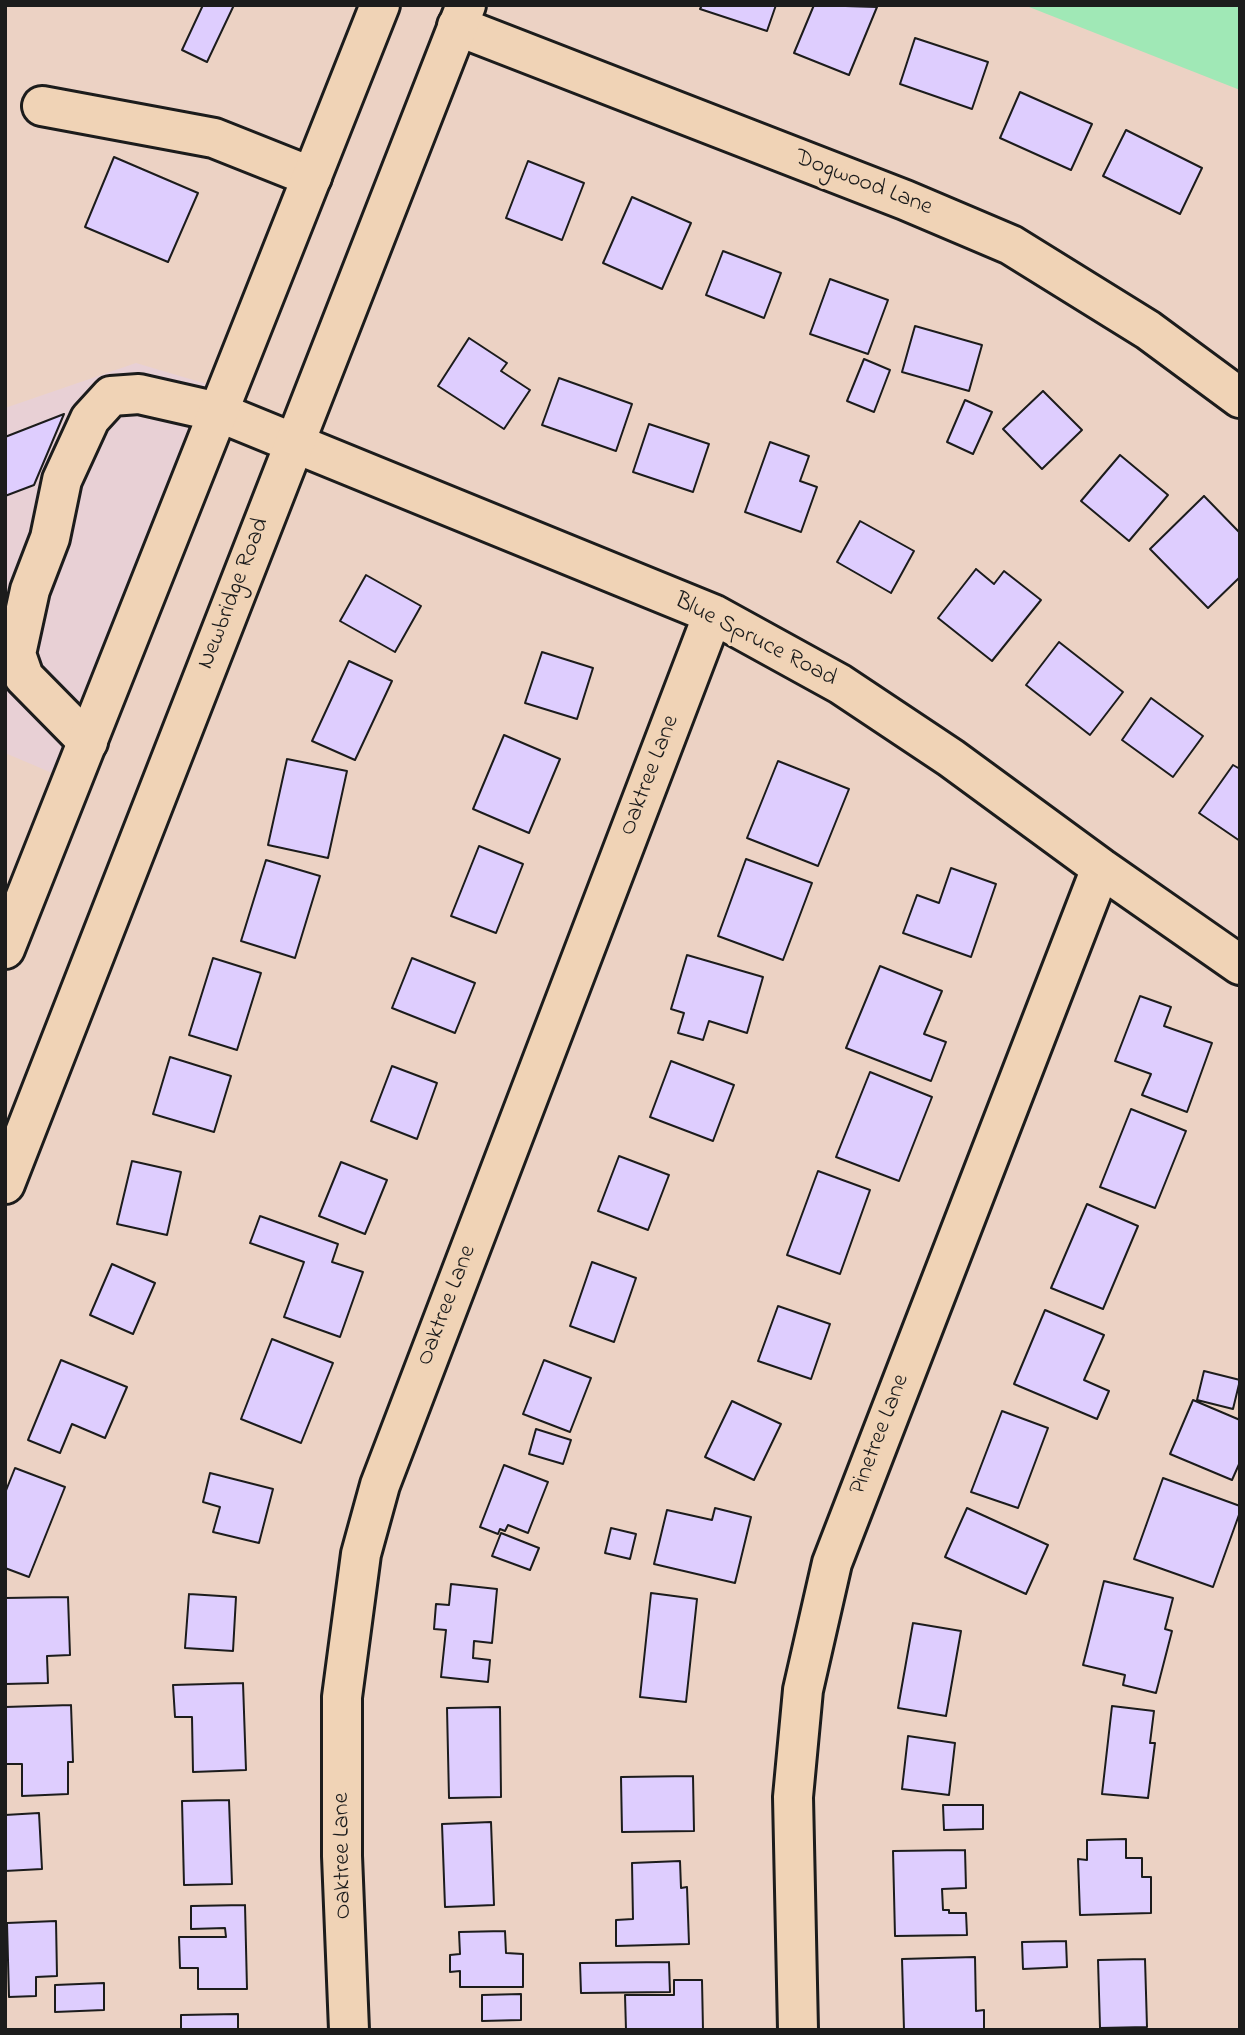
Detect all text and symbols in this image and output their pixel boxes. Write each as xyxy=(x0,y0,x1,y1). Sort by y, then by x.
street label: Dogwood Lane xyxy=(790,145,936,223)
street label: Newbridge Road xyxy=(193,514,277,674)
street label: Blue Spruce Road xyxy=(669,588,841,694)
street label: Oaktree Lane xyxy=(615,712,687,840)
street label: Oaktree Lane xyxy=(412,1242,484,1370)
street label: Pinetree Lane xyxy=(845,1371,917,1499)
street label: Oaktree Lane xyxy=(328,1792,360,1920)

